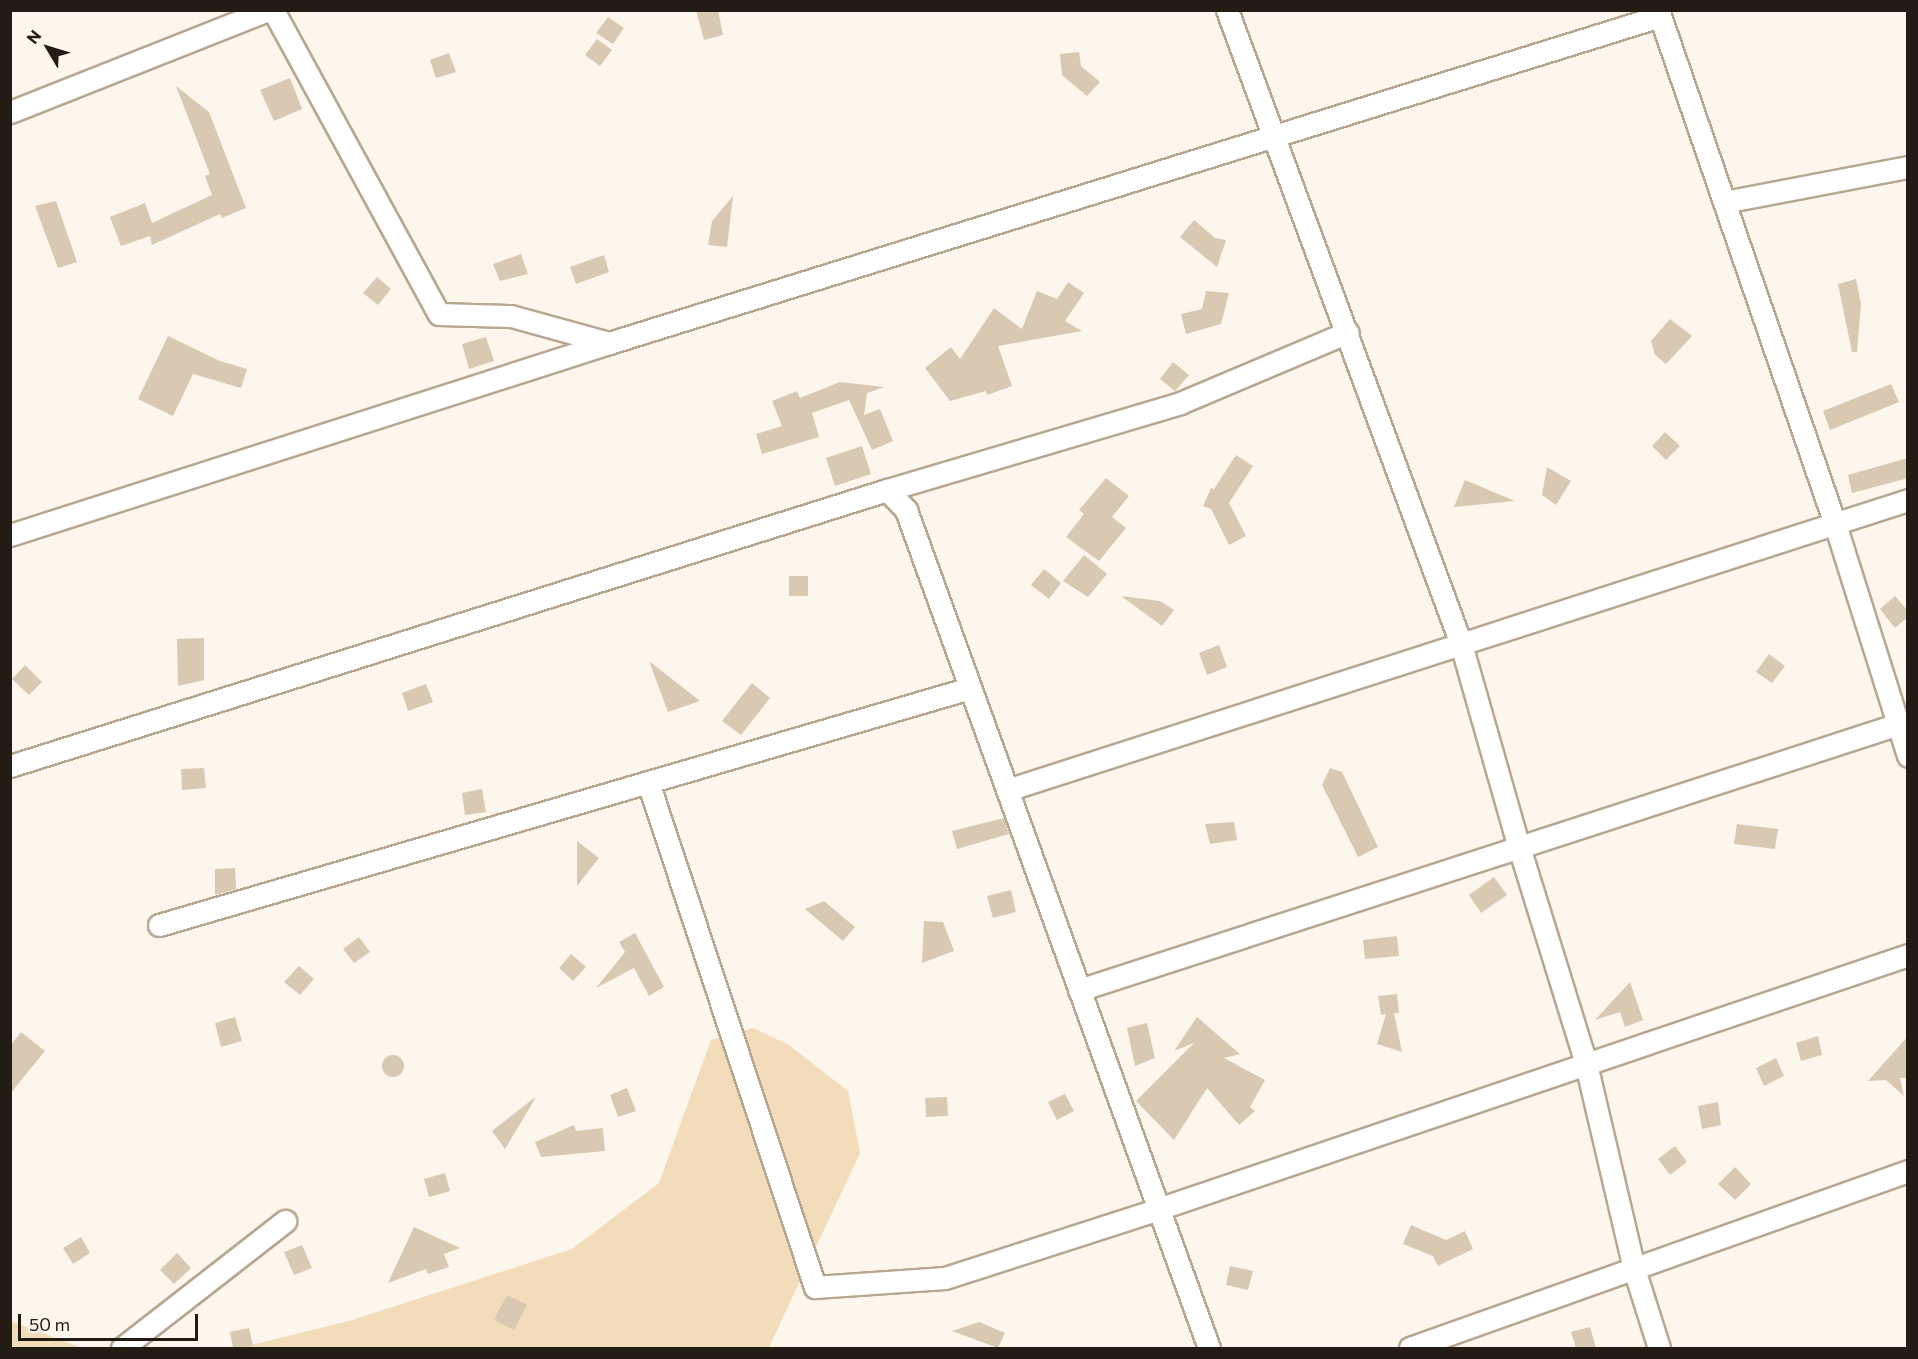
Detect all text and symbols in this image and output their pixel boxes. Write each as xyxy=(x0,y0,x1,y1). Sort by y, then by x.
north arrow xyxy=(18,18,78,78)
text: N xyxy=(22,26,45,47)
scale bar xyxy=(21,1302,201,1340)
text: 50 m xyxy=(29,1313,70,1335)

